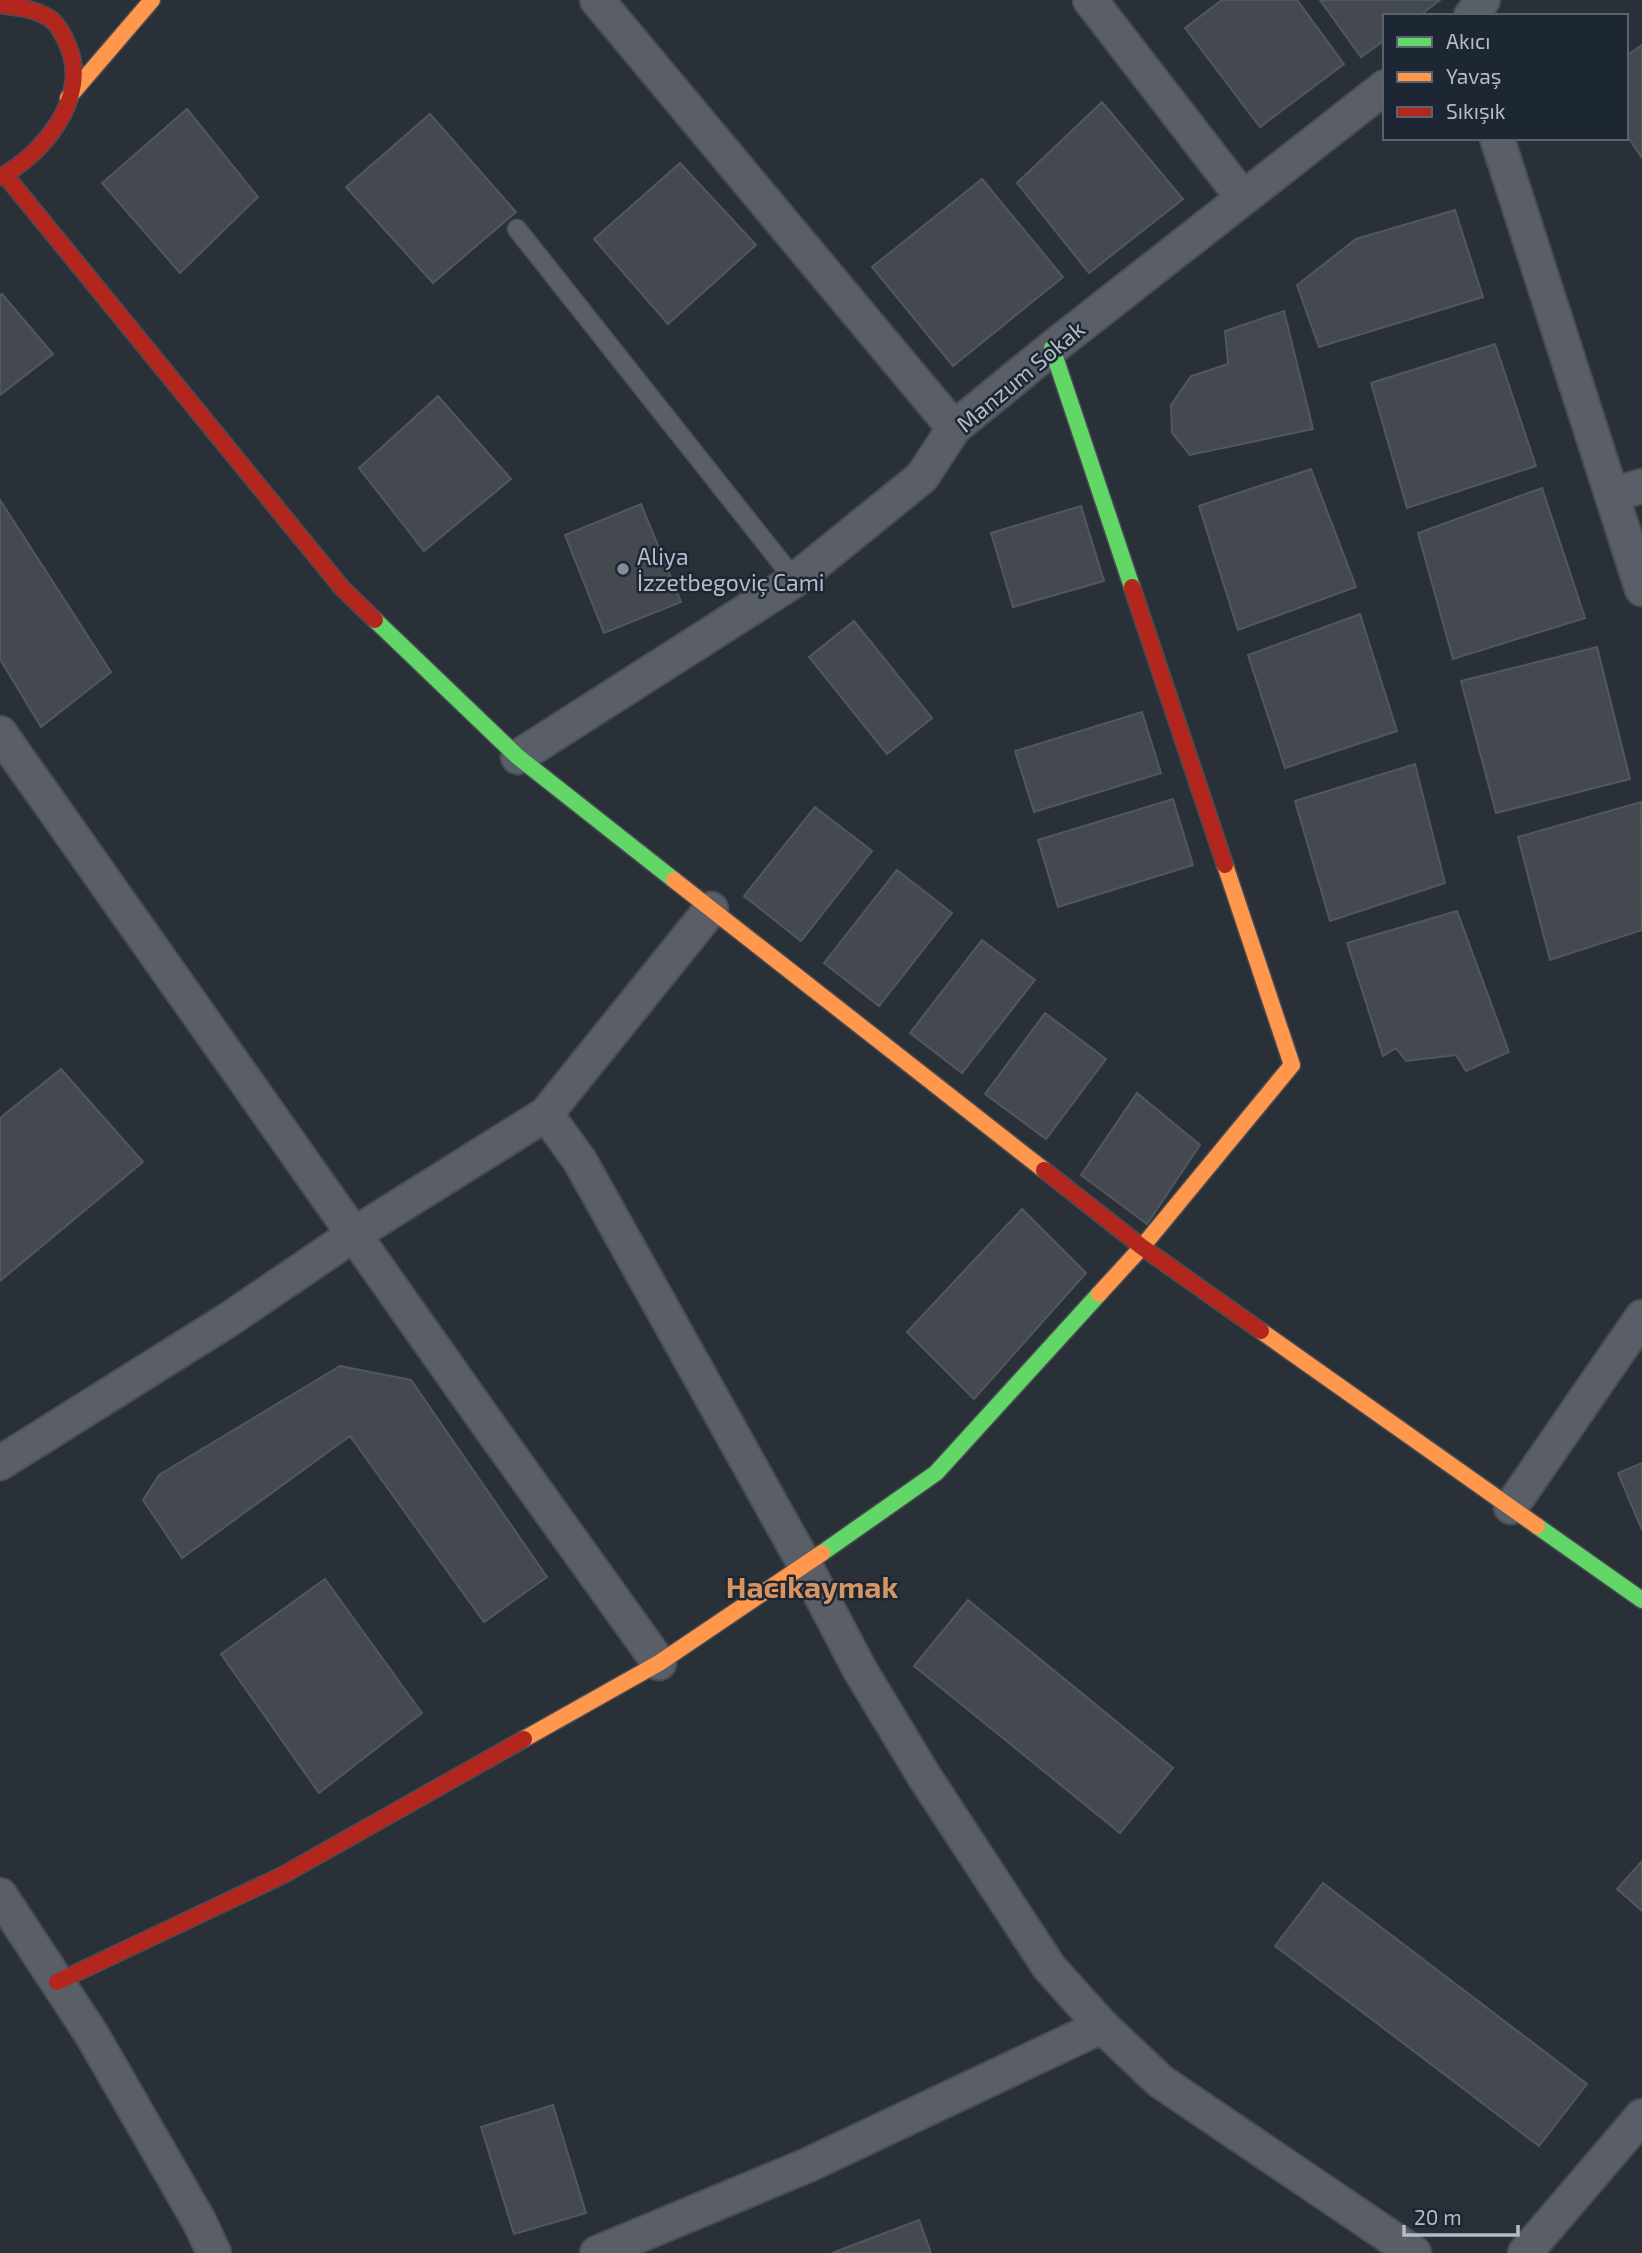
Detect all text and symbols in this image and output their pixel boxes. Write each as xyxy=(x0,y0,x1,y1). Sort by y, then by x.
legend xyxy=(1383,14,1628,140)
text: Akıcı xyxy=(1446,28,1490,53)
text: Yavaş xyxy=(1446,63,1502,90)
text: Sıkışık xyxy=(1446,98,1506,125)
street label: Manzum Sokak xyxy=(950,314,1090,438)
place label: Aliya İzzetbegoviç Cami xyxy=(637,542,825,597)
marker: Aliya İzzetbegoviç Cami xyxy=(615,561,631,577)
district label: Hacıkaymak xyxy=(726,1568,898,1605)
scale bar xyxy=(1404,2194,1518,2238)
text: 20 m xyxy=(1414,2204,1462,2229)

